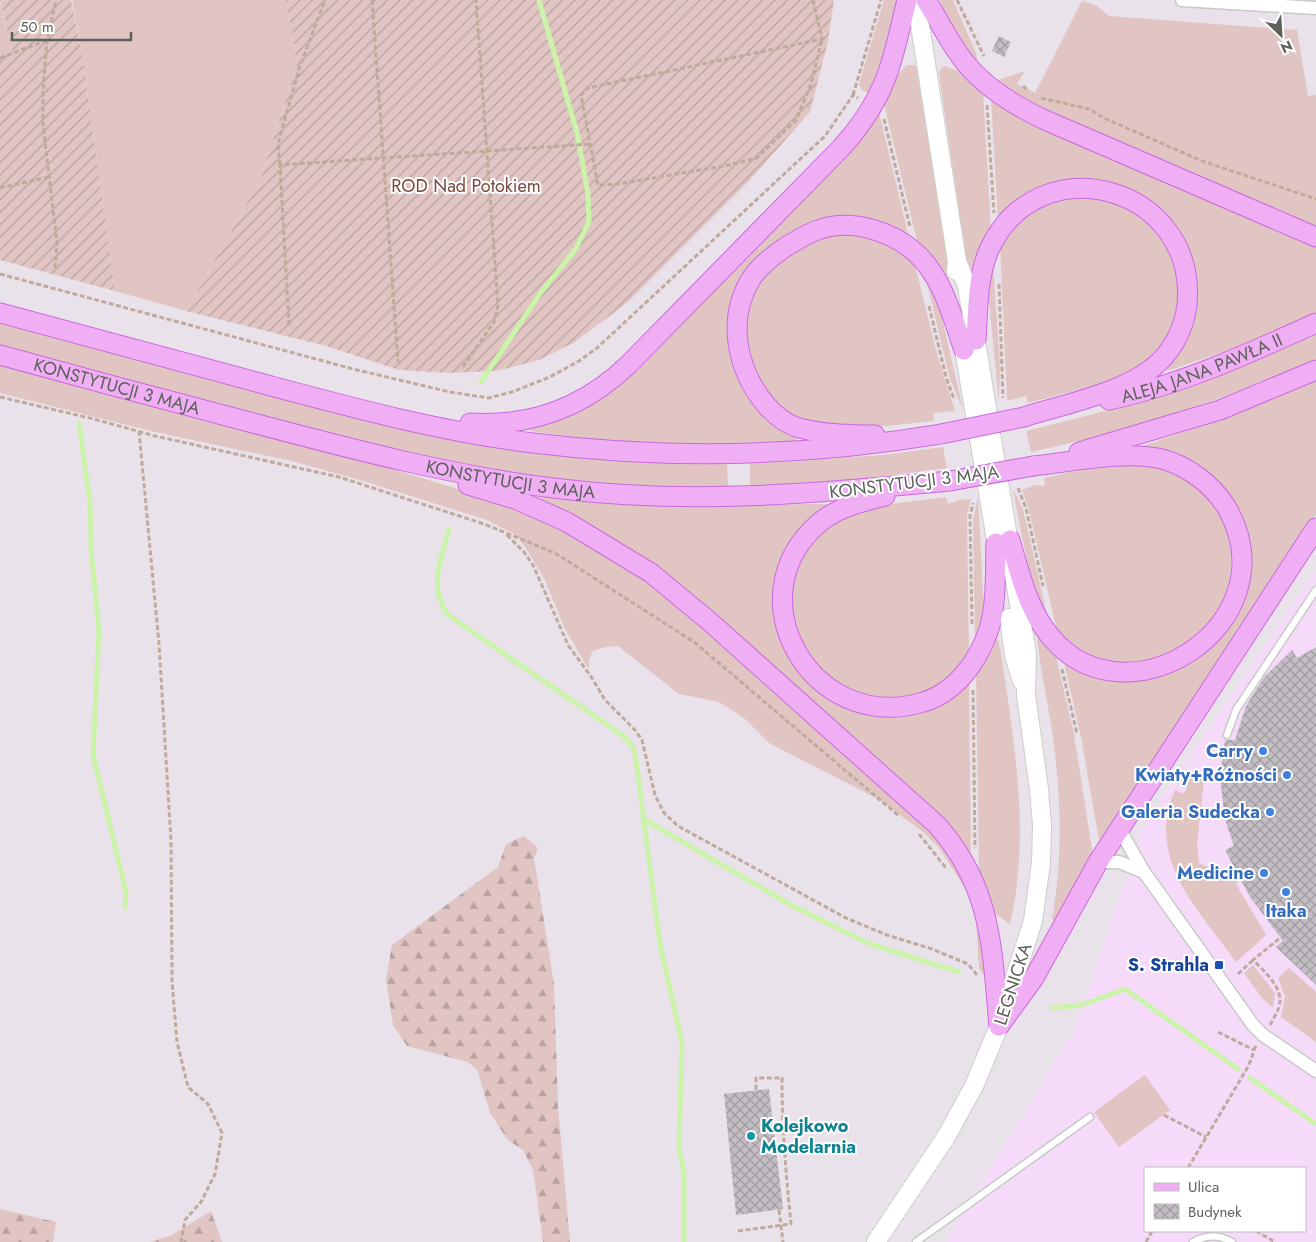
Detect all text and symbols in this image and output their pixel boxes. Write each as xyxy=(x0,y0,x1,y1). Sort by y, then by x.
scale bar xyxy=(12,10,131,42)
north arrow xyxy=(1256,10,1306,60)
text: 50 m xyxy=(20,16,54,38)
text: N xyxy=(1277,35,1296,58)
park label: ROD Nad Potokiem xyxy=(391,173,541,199)
street label: ALEJA JANA PAWŁA II xyxy=(1118,327,1287,410)
street label: KONSTYTUCJI 3 MAJA xyxy=(31,352,203,421)
street label: KONSTYTUCJI 3 MAJA xyxy=(424,453,596,505)
street label: KONSTYTUCJI 3 MAJA xyxy=(828,459,1000,505)
place label: Carry xyxy=(1206,738,1254,764)
marker: Carry xyxy=(1257,745,1269,757)
place label: Kwiaty+Różności xyxy=(1135,762,1277,788)
marker: Kwiaty+Różności xyxy=(1281,769,1293,781)
place label: Galeria Sudecka xyxy=(1121,799,1260,825)
marker: Galeria Sudecka xyxy=(1264,806,1276,818)
place label: Medicine xyxy=(1177,860,1254,886)
marker: Medicine xyxy=(1258,867,1270,879)
marker: Itaka xyxy=(1280,886,1292,898)
place label: Itaka xyxy=(1265,898,1307,924)
street label: LEGNICKA xyxy=(988,940,1038,1028)
place label: S. Strahla xyxy=(1128,952,1209,978)
marker: S. Strahla xyxy=(1213,959,1225,971)
place label: Kolejkowo Modelarnia xyxy=(761,1113,856,1160)
marker: Kolejkowo Modelarnia xyxy=(745,1130,757,1142)
legend xyxy=(1144,1167,1306,1232)
text: Ulica xyxy=(1188,1176,1219,1198)
text: Budynek xyxy=(1188,1201,1242,1223)

